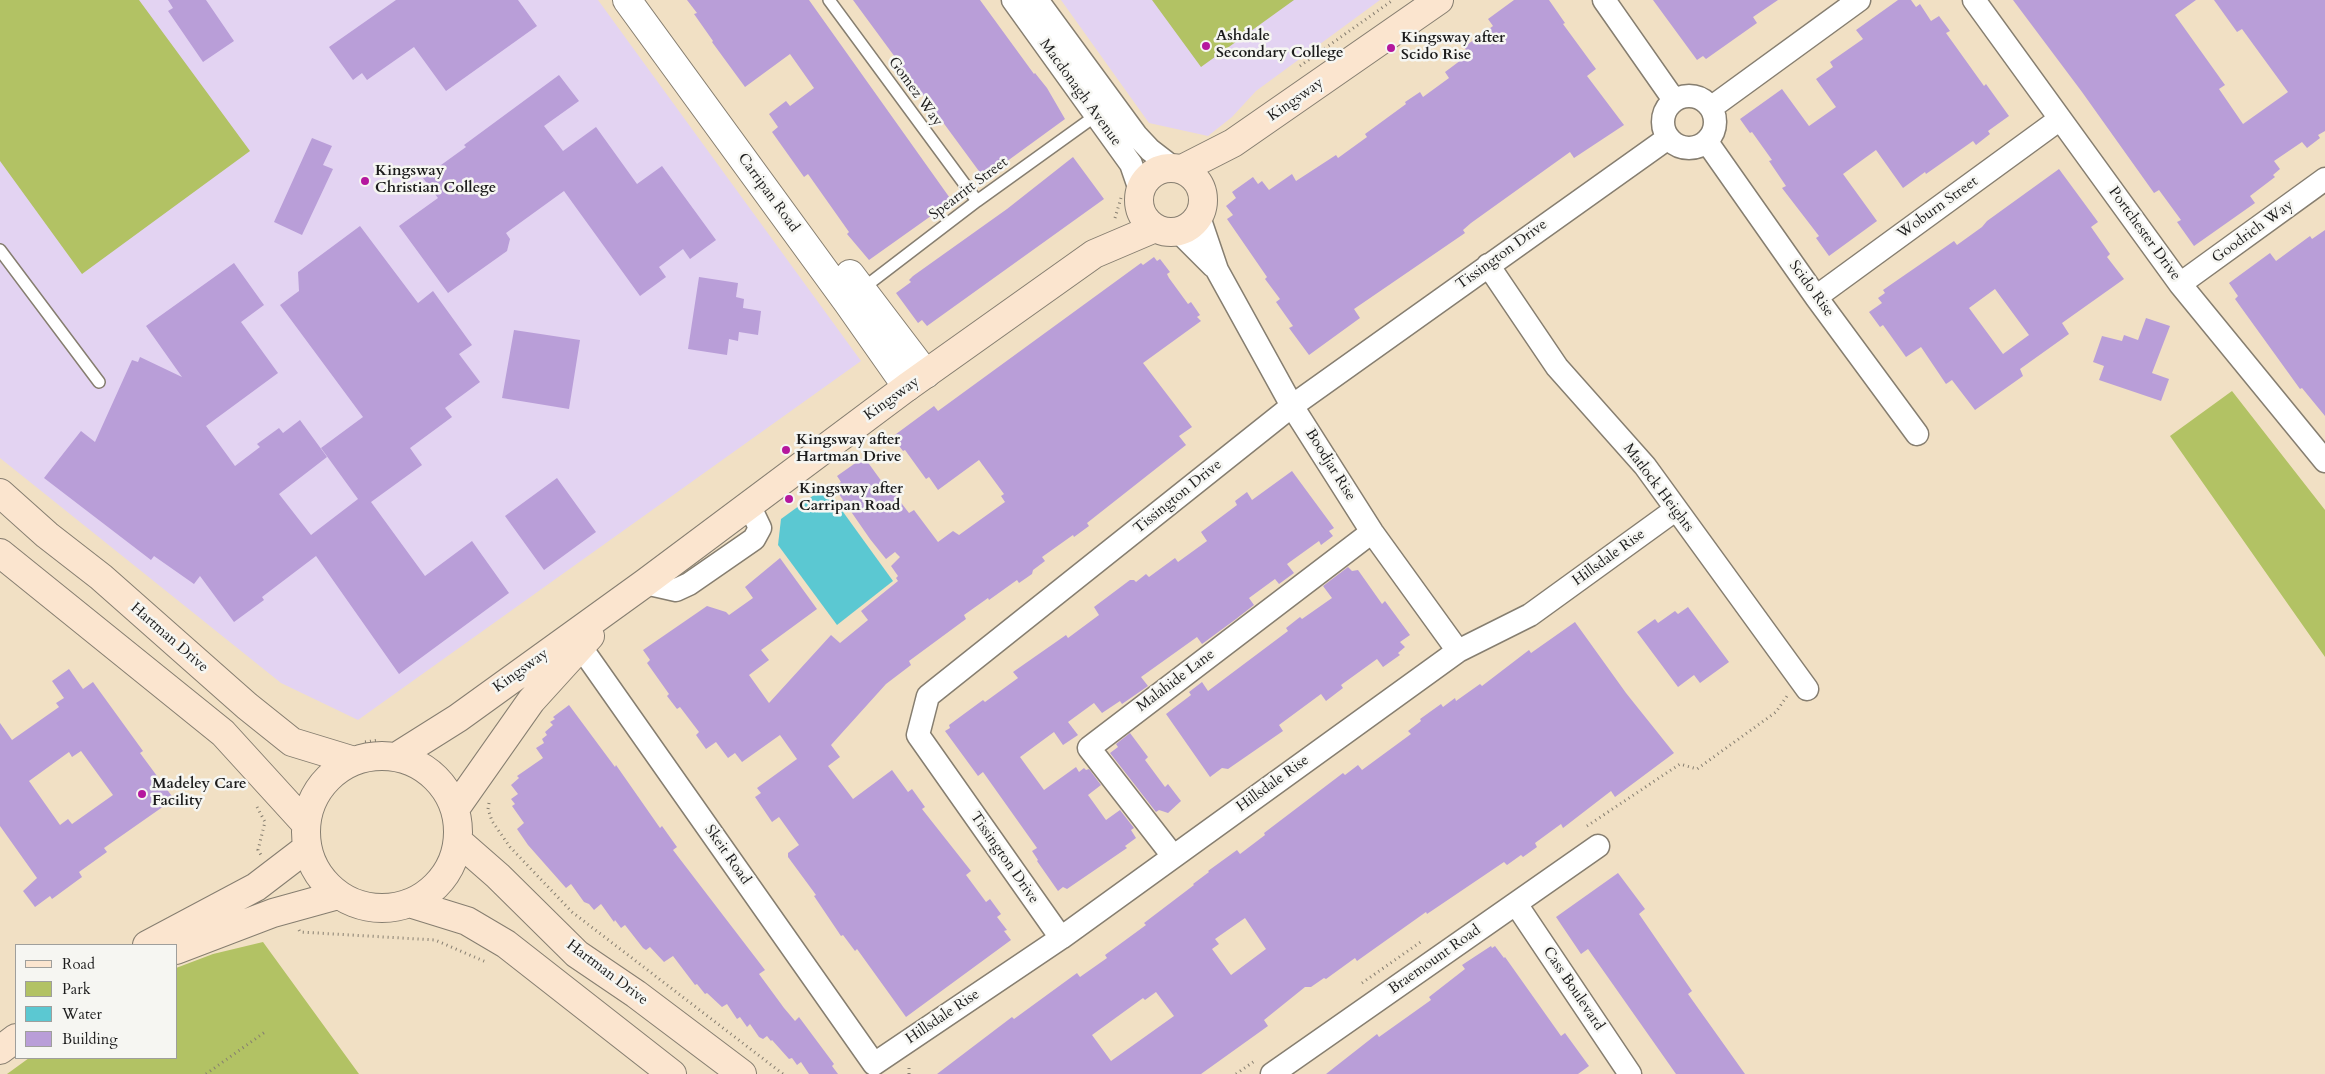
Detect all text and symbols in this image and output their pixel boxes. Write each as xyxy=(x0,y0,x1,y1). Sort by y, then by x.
place label: Ashdale Secondary College xyxy=(1216,28,1343,63)
place label: Kingsway after Scido Rise xyxy=(1401,30,1505,65)
street label: Macdonagh Avenue xyxy=(1035,36,1125,150)
marker: Ashdale Secondary College xyxy=(1200,40,1212,52)
marker: Kingsway after Scido Rise xyxy=(1385,42,1397,54)
street label: Gomez Way xyxy=(884,54,946,130)
street label: Kingsway xyxy=(1265,74,1327,126)
street label: Carripan Road xyxy=(733,150,803,236)
street label: Spearritt Street xyxy=(926,154,1012,224)
place label: Kingsway Christian College xyxy=(375,163,496,198)
street label: Woburn Street xyxy=(1894,173,1982,243)
marker: Kingsway Christian College xyxy=(359,175,371,187)
street label: Portchester Drive xyxy=(2104,184,2184,284)
street label: Goodrich Way xyxy=(2209,197,2297,267)
street label: Tissington Drive xyxy=(1453,216,1551,294)
street label: Scido Rise xyxy=(1785,257,1837,321)
street label: Kingsway xyxy=(861,373,923,425)
street label: Boodjar Rise xyxy=(1301,426,1359,504)
place label: Kingsway after Hartman Drive xyxy=(796,432,901,467)
street label: Matlock Heights xyxy=(1619,440,1697,536)
marker: Kingsway after Hartman Drive xyxy=(780,444,792,456)
street label: Tissington Drive xyxy=(1130,456,1226,538)
place label: Kingsway after Carripan Road xyxy=(799,481,903,516)
marker: Kingsway after Carripan Road xyxy=(783,493,795,505)
street label: Hillsdale Rise xyxy=(1569,526,1649,590)
street label: Hartman Drive xyxy=(126,599,212,677)
street label: Kingsway xyxy=(490,645,552,697)
street label: Malahide Lane xyxy=(1133,646,1219,716)
street label: Hillsdale Rise xyxy=(1233,752,1313,816)
place label: Madeley Care Facility xyxy=(152,776,246,811)
marker: Madeley Care Facility xyxy=(136,788,148,800)
street label: Tissington Drive xyxy=(966,809,1042,907)
street label: Skeit Road xyxy=(700,822,754,888)
street label: Braemount Road xyxy=(1386,922,1484,998)
street label: Hartman Drive xyxy=(563,937,651,1009)
legend xyxy=(15,944,178,1059)
street label: Cass Boulevard xyxy=(1539,944,1607,1034)
text: Road xyxy=(62,954,95,974)
text: Park xyxy=(62,979,91,999)
street label: Hillsdale Rise xyxy=(903,986,983,1048)
text: Water xyxy=(62,1004,102,1024)
text: Building xyxy=(62,1029,118,1049)

